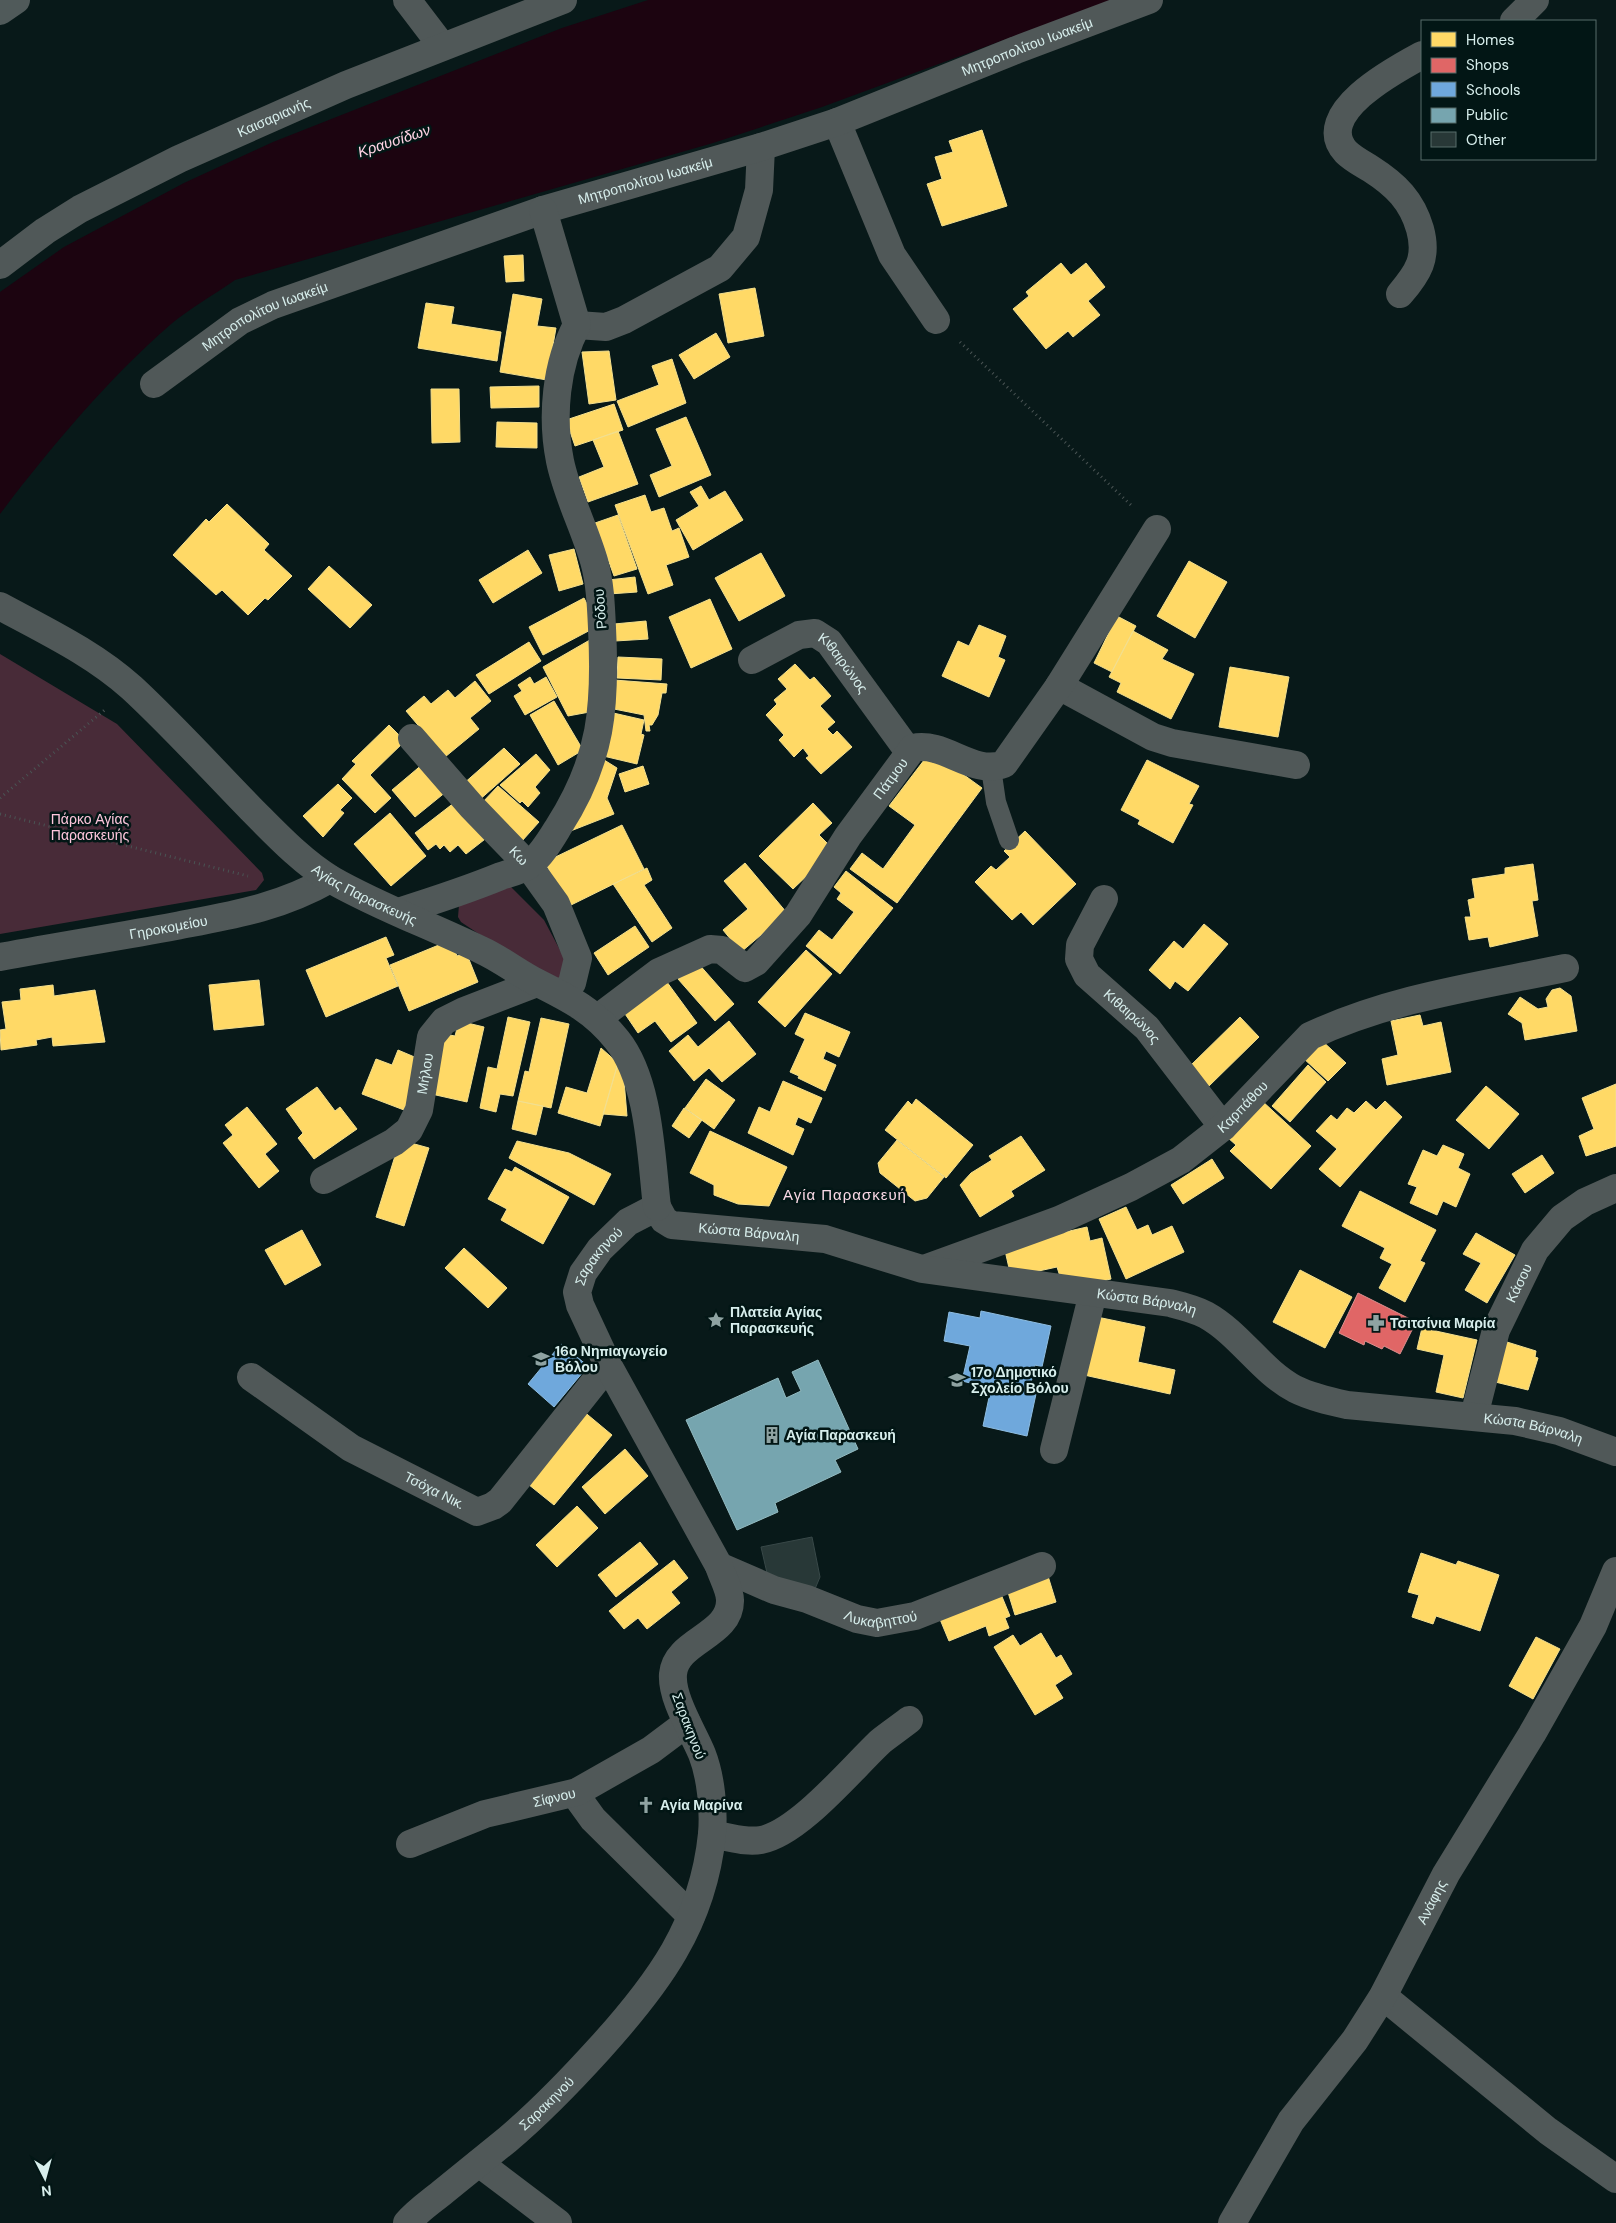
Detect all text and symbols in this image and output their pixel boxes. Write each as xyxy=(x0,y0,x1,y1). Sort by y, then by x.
street label: Μητροπολίτου Ιωακείμ xyxy=(959,13,1095,80)
legend xyxy=(1421,20,1596,160)
text: Homes xyxy=(1466,30,1515,50)
text: Shops xyxy=(1466,55,1509,75)
text: Schools xyxy=(1466,80,1521,100)
street label: Καισαριανής xyxy=(234,93,313,141)
text: Public xyxy=(1466,105,1508,125)
water label: Κραυσίδων xyxy=(355,120,433,162)
text: Other xyxy=(1466,130,1507,150)
street label: Μητροπολίτου Ιωακείμ xyxy=(576,152,715,208)
street label: Μητροπολίτου Ιωακείμ xyxy=(198,277,330,355)
street label: Ρόδου xyxy=(590,588,610,630)
street label: Κιθαιρώνος xyxy=(815,628,872,697)
street label: Πάτμου xyxy=(869,754,912,803)
park label: Πάρκο Αγίας Παρασκευής xyxy=(51,810,130,844)
street label: Κω xyxy=(505,842,532,869)
street label: Αγίας Παρασκευής xyxy=(308,860,420,929)
street label: Γηροκομείου xyxy=(128,911,209,943)
street label: Κιθαιρώνος xyxy=(1100,985,1165,1047)
street label: Μήλου xyxy=(413,1052,437,1096)
street label: Καρπάθου xyxy=(1214,1077,1272,1137)
district label: Αγία Παρασκευή xyxy=(783,1185,907,1205)
street label: Κώστα Βάρναλη xyxy=(698,1218,800,1246)
street label: Σαρακηνού xyxy=(571,1223,626,1288)
street label: Κάσου xyxy=(1502,1261,1536,1306)
street label: Κώστα Βάρναλη xyxy=(1096,1284,1199,1319)
place label: Πλατεία Αγίας Παρασκευής xyxy=(730,1303,822,1337)
place icon: Πλατεία Αγίας Παρασκευής xyxy=(706,1310,726,1330)
pharmacy icon: Τσιτσίνια Μαρία xyxy=(1366,1313,1386,1333)
place label: Τσιτσίνια Μαρία xyxy=(1390,1314,1496,1332)
place label: 16ο Νηπιαγωγείο Βόλου xyxy=(555,1342,668,1376)
school or university icon: 16ο Νηπιαγωγείο Βόλου xyxy=(531,1349,551,1369)
place label: 17ο Δημοτικό Σχολείο Βόλου xyxy=(971,1363,1069,1397)
school or university icon: 17ο Δημοτικό Σχολείο Βόλου xyxy=(947,1370,967,1390)
street label: Κώστα Βάρναλη xyxy=(1483,1409,1585,1448)
building icon: Αγία Παρασκευή xyxy=(762,1425,782,1445)
place label: Αγία Παρασκευή xyxy=(786,1426,896,1444)
street label: Τσόχα Νικ. xyxy=(401,1468,467,1513)
street label: Λυκαβηττού xyxy=(841,1606,919,1632)
street label: Σαρακηνού xyxy=(668,1690,710,1762)
street label: Σίφνου xyxy=(531,1784,577,1811)
church icon: Αγία Μαρίνα xyxy=(636,1795,656,1815)
place label: Αγία Μαρίνα xyxy=(660,1796,743,1814)
street label: Ανάφης xyxy=(1413,1876,1451,1927)
street label: Σαρακηνού xyxy=(515,2072,578,2134)
north arrow xyxy=(20,2153,70,2203)
text: N xyxy=(40,2181,52,2200)

